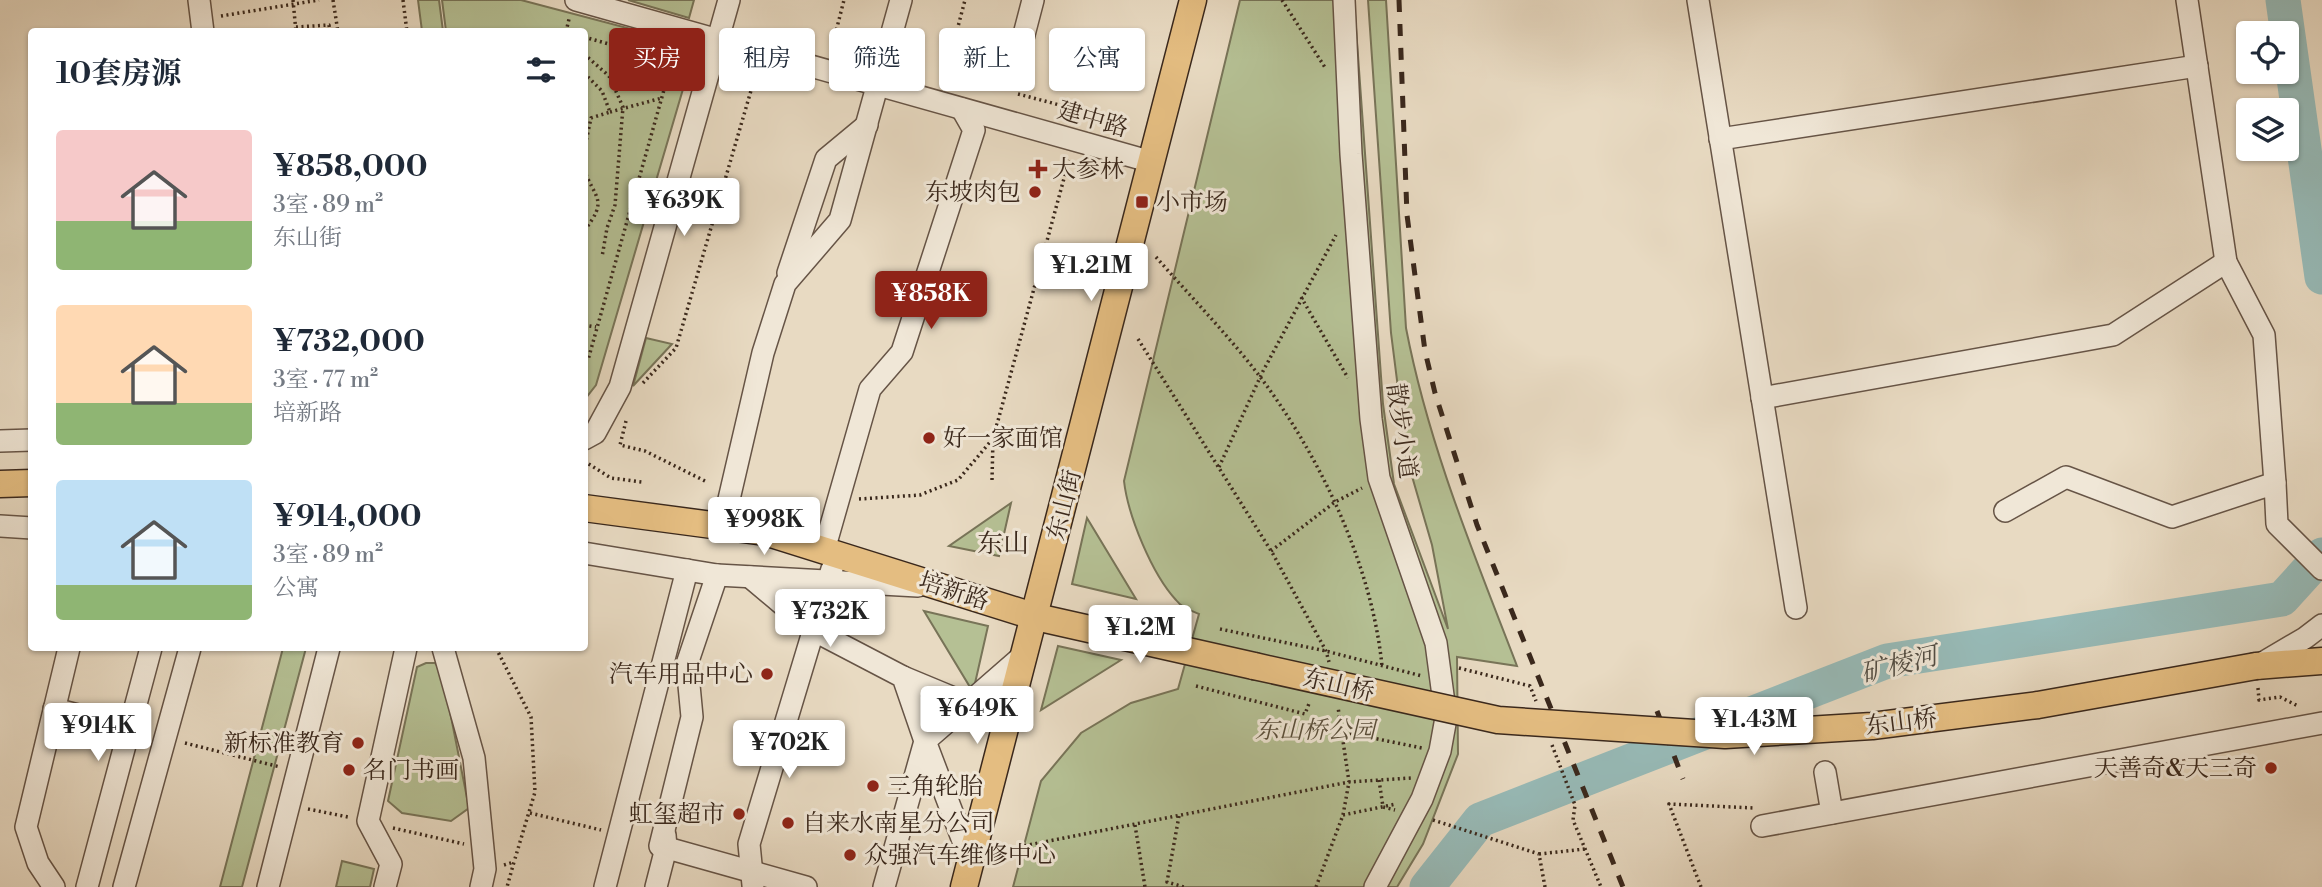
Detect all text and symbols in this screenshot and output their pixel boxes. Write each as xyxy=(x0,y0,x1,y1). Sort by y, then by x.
map controls xyxy=(2236,21,2299,161)
button: locate xyxy=(2236,21,2299,84)
chip: 买房 xyxy=(609,28,705,91)
chip: 租房 xyxy=(719,28,815,91)
chip: 筛选 xyxy=(829,28,925,91)
chip: 新上 xyxy=(939,28,1035,91)
chip: 公寓 xyxy=(1049,28,1145,91)
icon: filters xyxy=(522,51,560,89)
text: 10套房源 xyxy=(56,55,181,93)
street label: 建中路 xyxy=(1054,96,1131,144)
button: layers xyxy=(2236,98,2299,161)
text: ¥858,000 xyxy=(273,148,427,186)
place label: 大参林 xyxy=(1052,155,1124,185)
icon: home xyxy=(112,158,196,242)
marker: 大参林 xyxy=(1030,161,1046,177)
pin: ¥639K xyxy=(635,178,733,238)
place label: 东坡肉包 xyxy=(925,178,1021,208)
marker: 东坡肉包 xyxy=(1027,184,1043,200)
text: ¥639K xyxy=(644,187,724,215)
place label: 小市场 xyxy=(1156,188,1228,218)
text: 3室 · 89 m² xyxy=(273,191,383,219)
marker: 小市场 xyxy=(1134,194,1150,210)
text: 东山街 xyxy=(273,224,342,252)
pin: ¥1.21M xyxy=(1034,244,1148,303)
text: ¥1.21M xyxy=(1050,252,1132,280)
pin: ¥858K xyxy=(882,272,980,331)
text: ¥858K xyxy=(891,280,971,308)
text: ¥732,000 xyxy=(273,323,425,361)
icon: home xyxy=(112,333,196,417)
text: 3室 · 77 m² xyxy=(273,366,378,394)
street label: 散步小道 xyxy=(1379,382,1423,481)
text: 培新路 xyxy=(273,399,342,427)
place label: 好一家面馆 xyxy=(943,424,1063,454)
marker: 好一家面馆 xyxy=(921,430,937,446)
street label: 东山街 xyxy=(1042,467,1088,544)
text: ¥914,000 xyxy=(273,498,422,536)
pin: ¥998K xyxy=(715,498,813,557)
text: ¥998K xyxy=(724,506,804,534)
icon: home xyxy=(112,508,196,592)
district label: 东山 xyxy=(977,528,1029,560)
text: 3室 · 89 m² xyxy=(273,541,383,569)
street label: 培新路 xyxy=(915,567,993,617)
text: 公寓 xyxy=(273,574,319,602)
pin: ¥732K xyxy=(781,590,879,649)
text: ¥732K xyxy=(791,598,869,626)
pin: ¥1.2M xyxy=(1091,606,1189,665)
text: ¥1.2M xyxy=(1105,614,1175,642)
water label: 矿棱河 xyxy=(1858,639,1945,690)
place label: 汽车用品中心 xyxy=(609,660,753,690)
street label: 东山桥 xyxy=(1300,663,1377,709)
marker: 汽车用品中心 xyxy=(759,666,775,682)
pin: ¥649K xyxy=(928,686,1026,746)
text: ¥649K xyxy=(936,695,1018,723)
pin: ¥1.43M xyxy=(1697,698,1811,757)
pin: ¥914K xyxy=(49,704,147,763)
street label: 东山桥 xyxy=(1864,704,1939,742)
text: ¥1.43M xyxy=(1711,706,1797,734)
text: ¥914K xyxy=(60,712,136,740)
park label: 东山桥公园 xyxy=(1255,716,1379,746)
pin: ¥702K xyxy=(740,720,838,780)
place label: 新标准教育 xyxy=(224,729,344,759)
text: ¥702K xyxy=(749,729,829,757)
marker: 新标准教育 xyxy=(350,735,366,751)
place label: 天善奇&天三奇 xyxy=(2094,754,2257,784)
place label: 名门书画 xyxy=(363,756,459,786)
marker: 天善奇&天三奇 xyxy=(2263,760,2279,776)
marker: 名门书画 xyxy=(341,762,357,778)
place label: 三角轮胎 xyxy=(887,772,983,802)
marker: 三角轮胎 xyxy=(865,778,881,794)
place label: 虹玺超市 xyxy=(629,800,725,830)
marker: 虹玺超市 xyxy=(731,806,747,822)
place label: 自来水南星分公司 xyxy=(802,809,994,839)
marker: 自来水南星分公司 xyxy=(780,815,796,831)
place label: 众强汽车维修中心 xyxy=(864,841,1056,871)
marker: 众强汽车维修中心 xyxy=(842,847,858,863)

